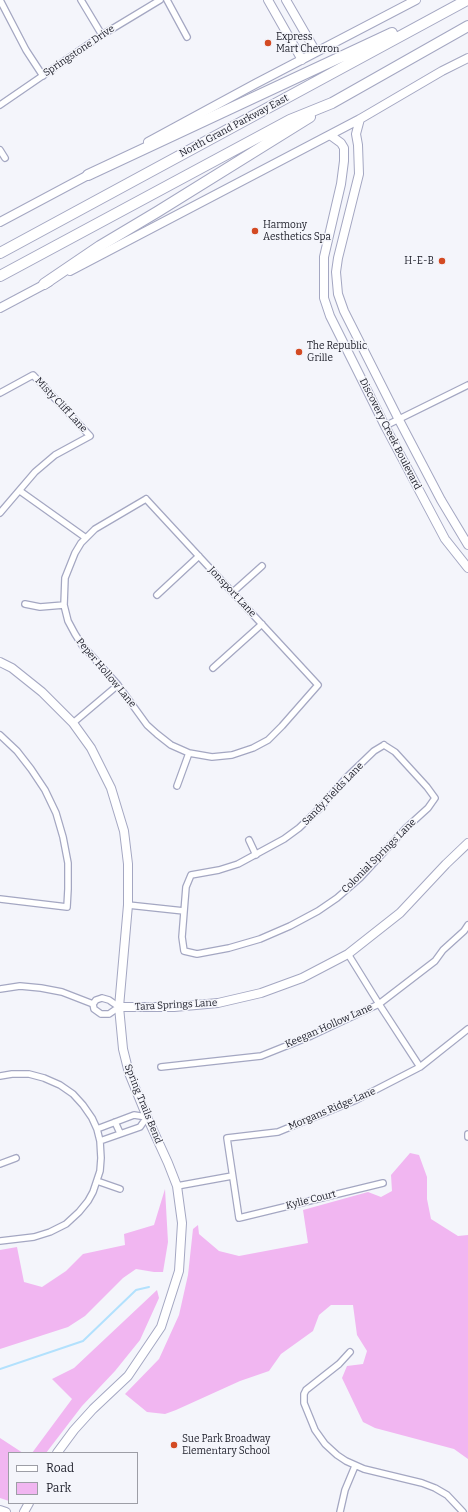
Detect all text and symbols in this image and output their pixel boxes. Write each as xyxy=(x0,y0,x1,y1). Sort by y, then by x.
street label: Springstone Drive xyxy=(41,23,117,79)
place label: Express Mart Chevron xyxy=(276,31,339,54)
marker: Express Mart Chevron xyxy=(263,38,273,48)
street label: North Grand Parkway East xyxy=(177,92,291,160)
place label: Harmony Aesthetics Spa xyxy=(263,219,331,242)
marker: Harmony Aesthetics Spa xyxy=(250,226,260,236)
place label: H-E-B xyxy=(404,255,434,267)
marker: H-E-B xyxy=(437,256,447,266)
place label: The Republic Grille xyxy=(307,340,367,364)
marker: The Republic Grille xyxy=(294,347,304,357)
street label: Misty Cliff Lane xyxy=(32,375,90,435)
street label: Discovery Creek Boulevard xyxy=(357,376,423,492)
street label: Jonsport Lane xyxy=(206,564,258,620)
street label: Peper Hollow Lane xyxy=(74,636,138,710)
street label: Sandy Fields Lane xyxy=(300,760,366,828)
street label: Colonial Springs Lane xyxy=(339,816,419,896)
street label: Tara Springs Lane xyxy=(134,997,218,1013)
street label: Keegan Hollow Lane xyxy=(283,1001,375,1051)
street label: Spring Trails Bend xyxy=(122,1062,164,1146)
street label: Morgans Ridge Lane xyxy=(287,1085,377,1133)
street label: Kylie Court xyxy=(285,1188,337,1212)
place label: Sue Park Broadway Elementary School xyxy=(182,1433,270,1456)
marker: Sue Park Broadway Elementary School xyxy=(169,1440,179,1450)
legend xyxy=(8,1452,138,1504)
text: Road xyxy=(46,1461,74,1475)
text: Park xyxy=(46,1481,71,1495)

